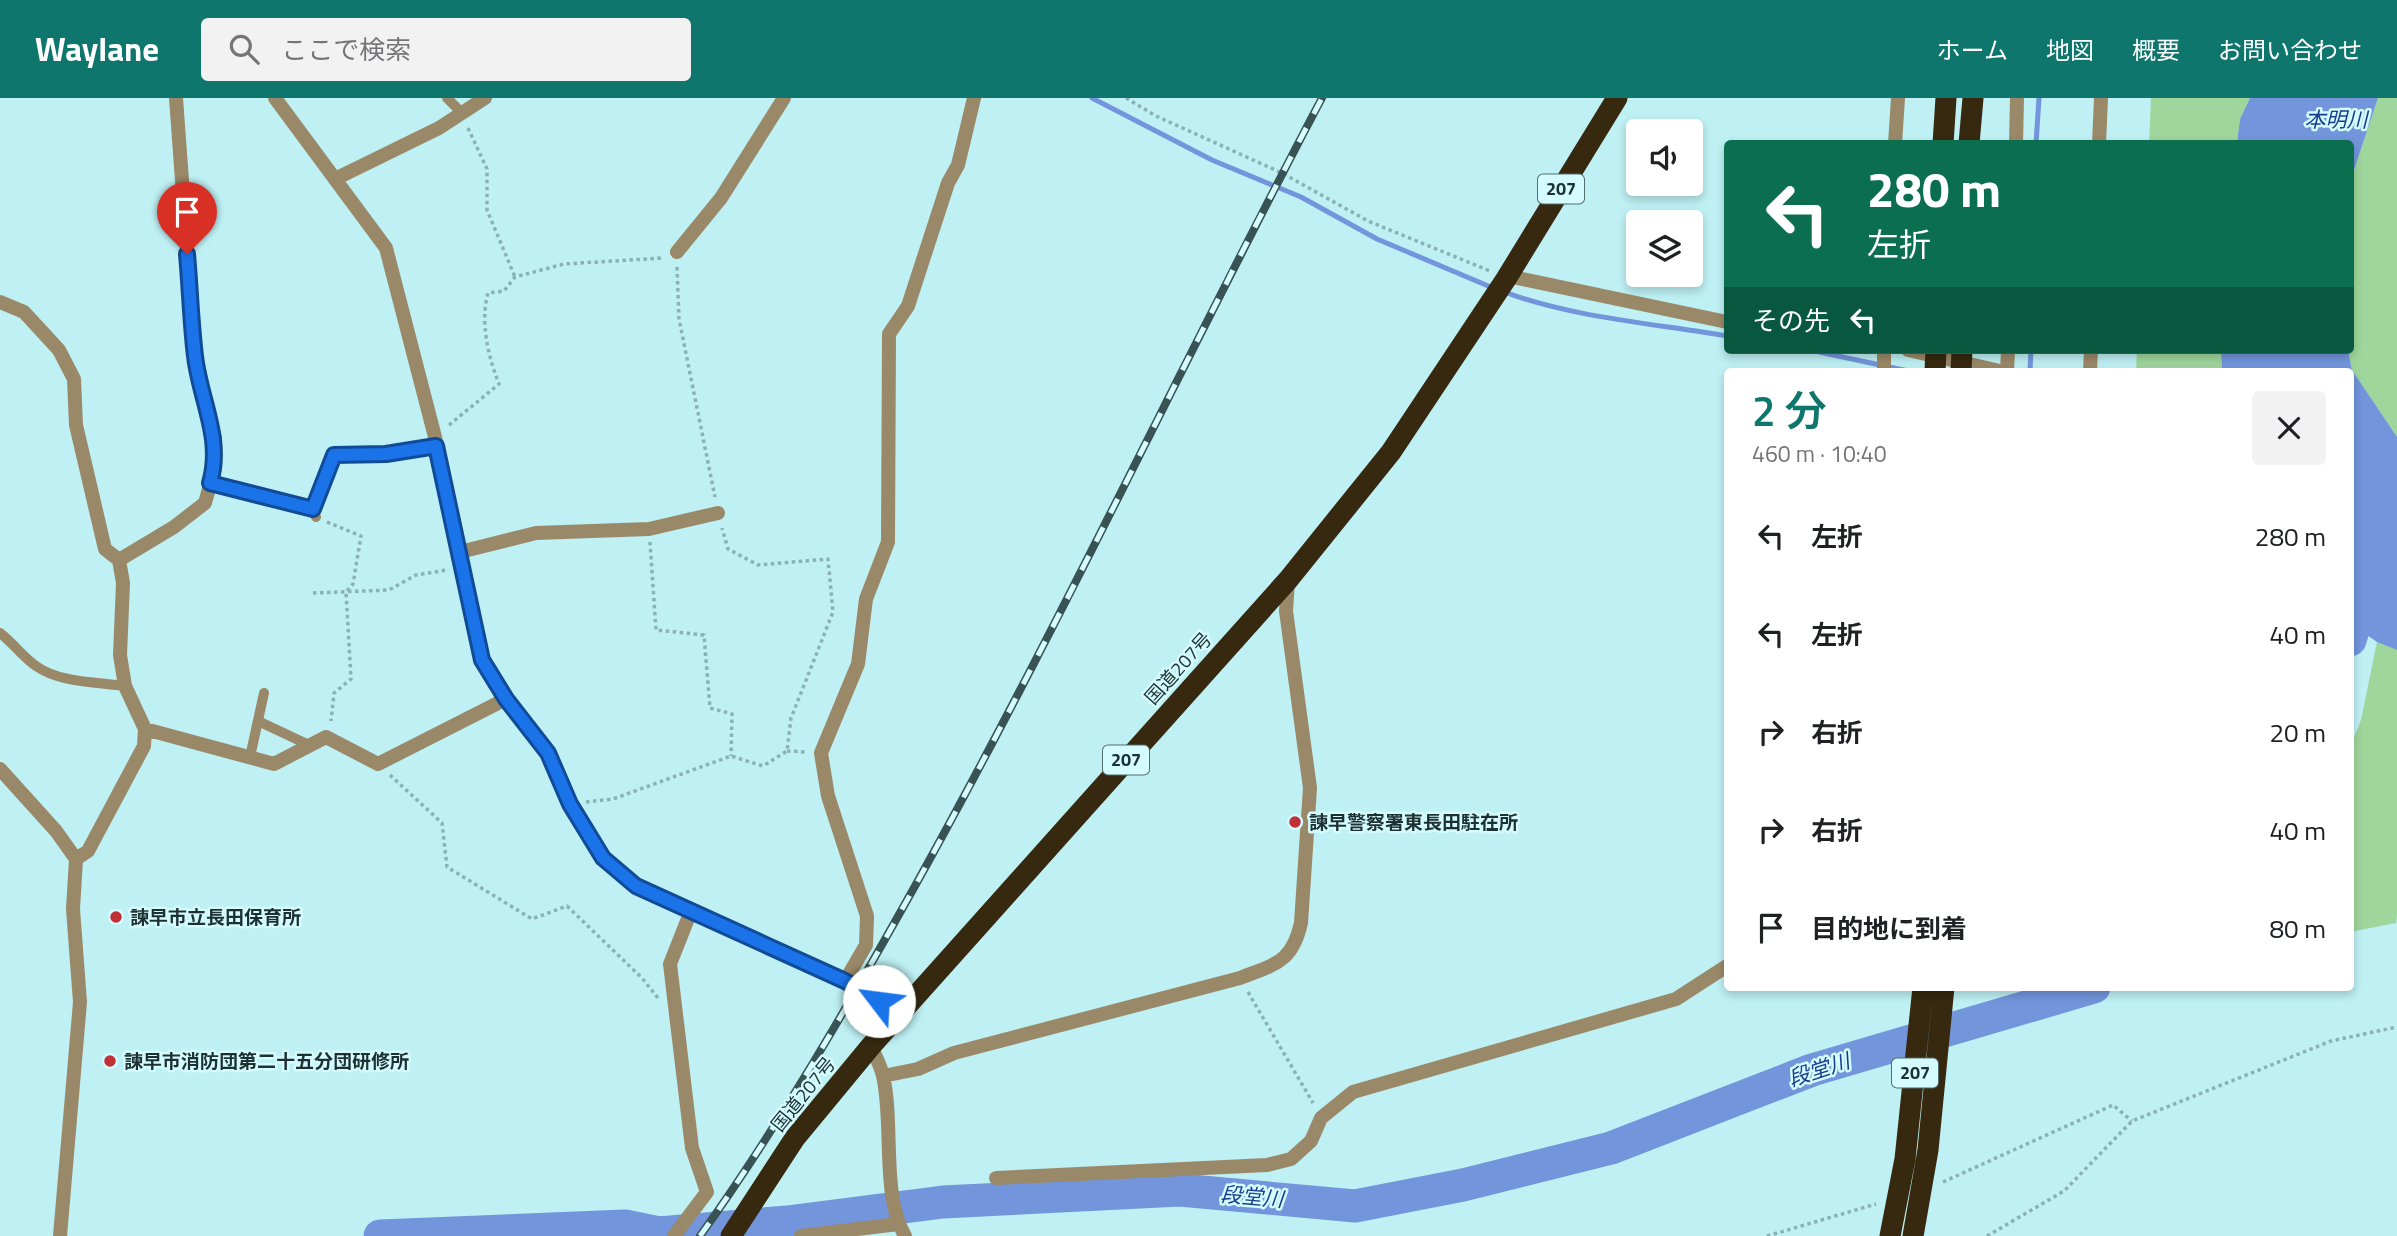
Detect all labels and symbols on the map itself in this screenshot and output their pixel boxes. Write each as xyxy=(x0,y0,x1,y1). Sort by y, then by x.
water label: 本明川 xyxy=(2305,103,2369,135)
road number: 207 xyxy=(1538,174,1584,204)
pin xyxy=(157,182,217,254)
street label: 国道207号 xyxy=(1137,625,1218,710)
road number: 207 xyxy=(1103,746,1149,774)
place label: 諫早警察署東長田駐在所 xyxy=(1309,807,1518,836)
marker: 諫早警察署東長田駐在所 xyxy=(1287,814,1303,830)
place label: 諫早市立長田保育所 xyxy=(130,902,301,931)
marker: 諫早市立長田保育所 xyxy=(108,909,124,925)
position arrow xyxy=(842,964,916,1038)
water label: 段堂川 xyxy=(1784,1043,1855,1094)
place label: 諫早市消防団第二十五分団研修所 xyxy=(124,1046,409,1075)
street label: 国道207号 xyxy=(763,1050,842,1137)
marker: 諫早市消防団第二十五分団研修所 xyxy=(102,1053,118,1069)
road number: 207 xyxy=(1892,1058,1938,1088)
water label: 段堂川 xyxy=(1219,1177,1287,1215)

